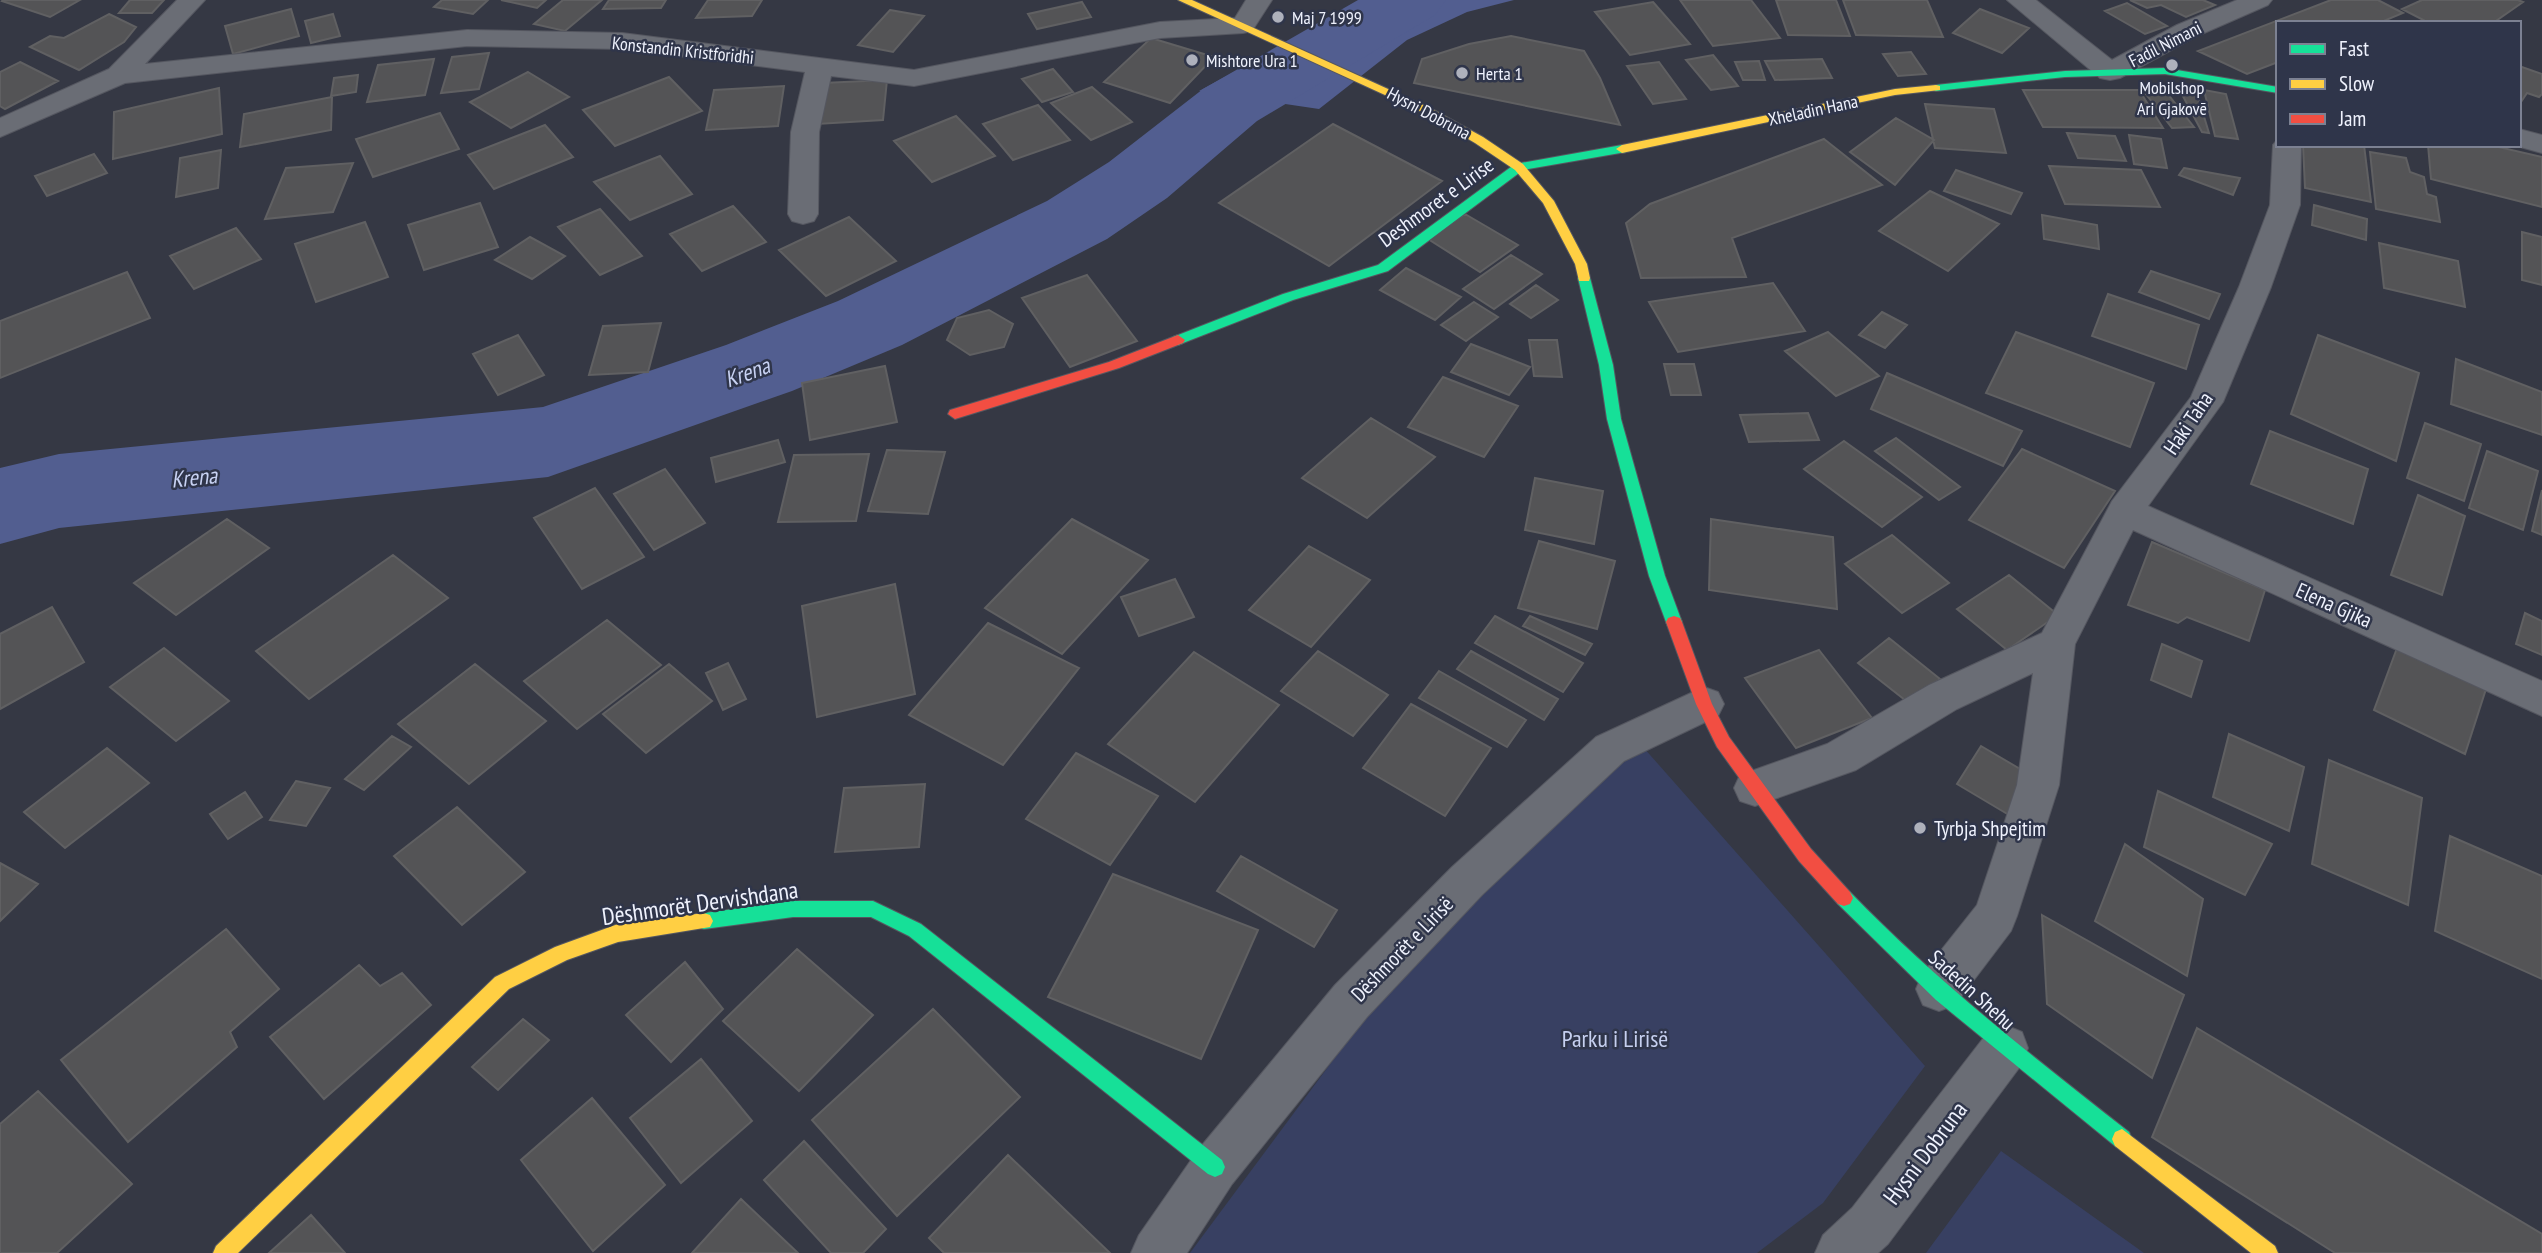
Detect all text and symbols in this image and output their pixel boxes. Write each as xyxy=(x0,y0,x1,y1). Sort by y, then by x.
place label: Maj 7 1999 xyxy=(1292,6,1362,29)
marker: Maj 7 1999 xyxy=(1270,9,1286,25)
street label: Fadil Nimani xyxy=(2125,16,2205,72)
legend xyxy=(2276,21,2521,147)
street label: Konstandin Kristforidhi xyxy=(611,31,755,69)
text: Fast xyxy=(2339,35,2369,62)
place label: Mishtore Ura 1 xyxy=(1206,49,1298,72)
marker: Mishtore Ura 1 xyxy=(1184,52,1200,68)
marker: Mobilshop Ari Gjakovē xyxy=(2164,57,2180,73)
place label: Herta 1 xyxy=(1476,62,1523,85)
marker: Herta 1 xyxy=(1454,65,1470,81)
text: Slow xyxy=(2339,70,2375,97)
place label: Mobilshop Ari Gjakovē xyxy=(2137,76,2207,120)
street label: Hysni Dobruna xyxy=(1383,81,1475,145)
street label: Xheladin Hana xyxy=(1766,89,1860,131)
text: Jam xyxy=(2338,105,2366,132)
street label: Deshmoret e Lirise xyxy=(1373,151,1499,253)
water label: Krena xyxy=(720,350,775,393)
street label: Haki Taha xyxy=(2157,386,2219,460)
water label: Krena xyxy=(170,460,220,494)
street label: Elena Gjika xyxy=(2292,576,2376,634)
place label: Tyrbja Shpejtim xyxy=(1934,815,2046,842)
marker: Tyrbja Shpejtim xyxy=(1912,820,1928,836)
street label: Dëshmorët Dervishdana xyxy=(600,874,800,932)
street label: Dëshmorët e Lirisë xyxy=(1345,891,1459,1007)
street label: Sadedin Shehu xyxy=(1923,944,2021,1036)
park label: Parku i Lirisë xyxy=(1562,1023,1668,1054)
street label: Hysni Dobruna xyxy=(1876,1095,1974,1211)

